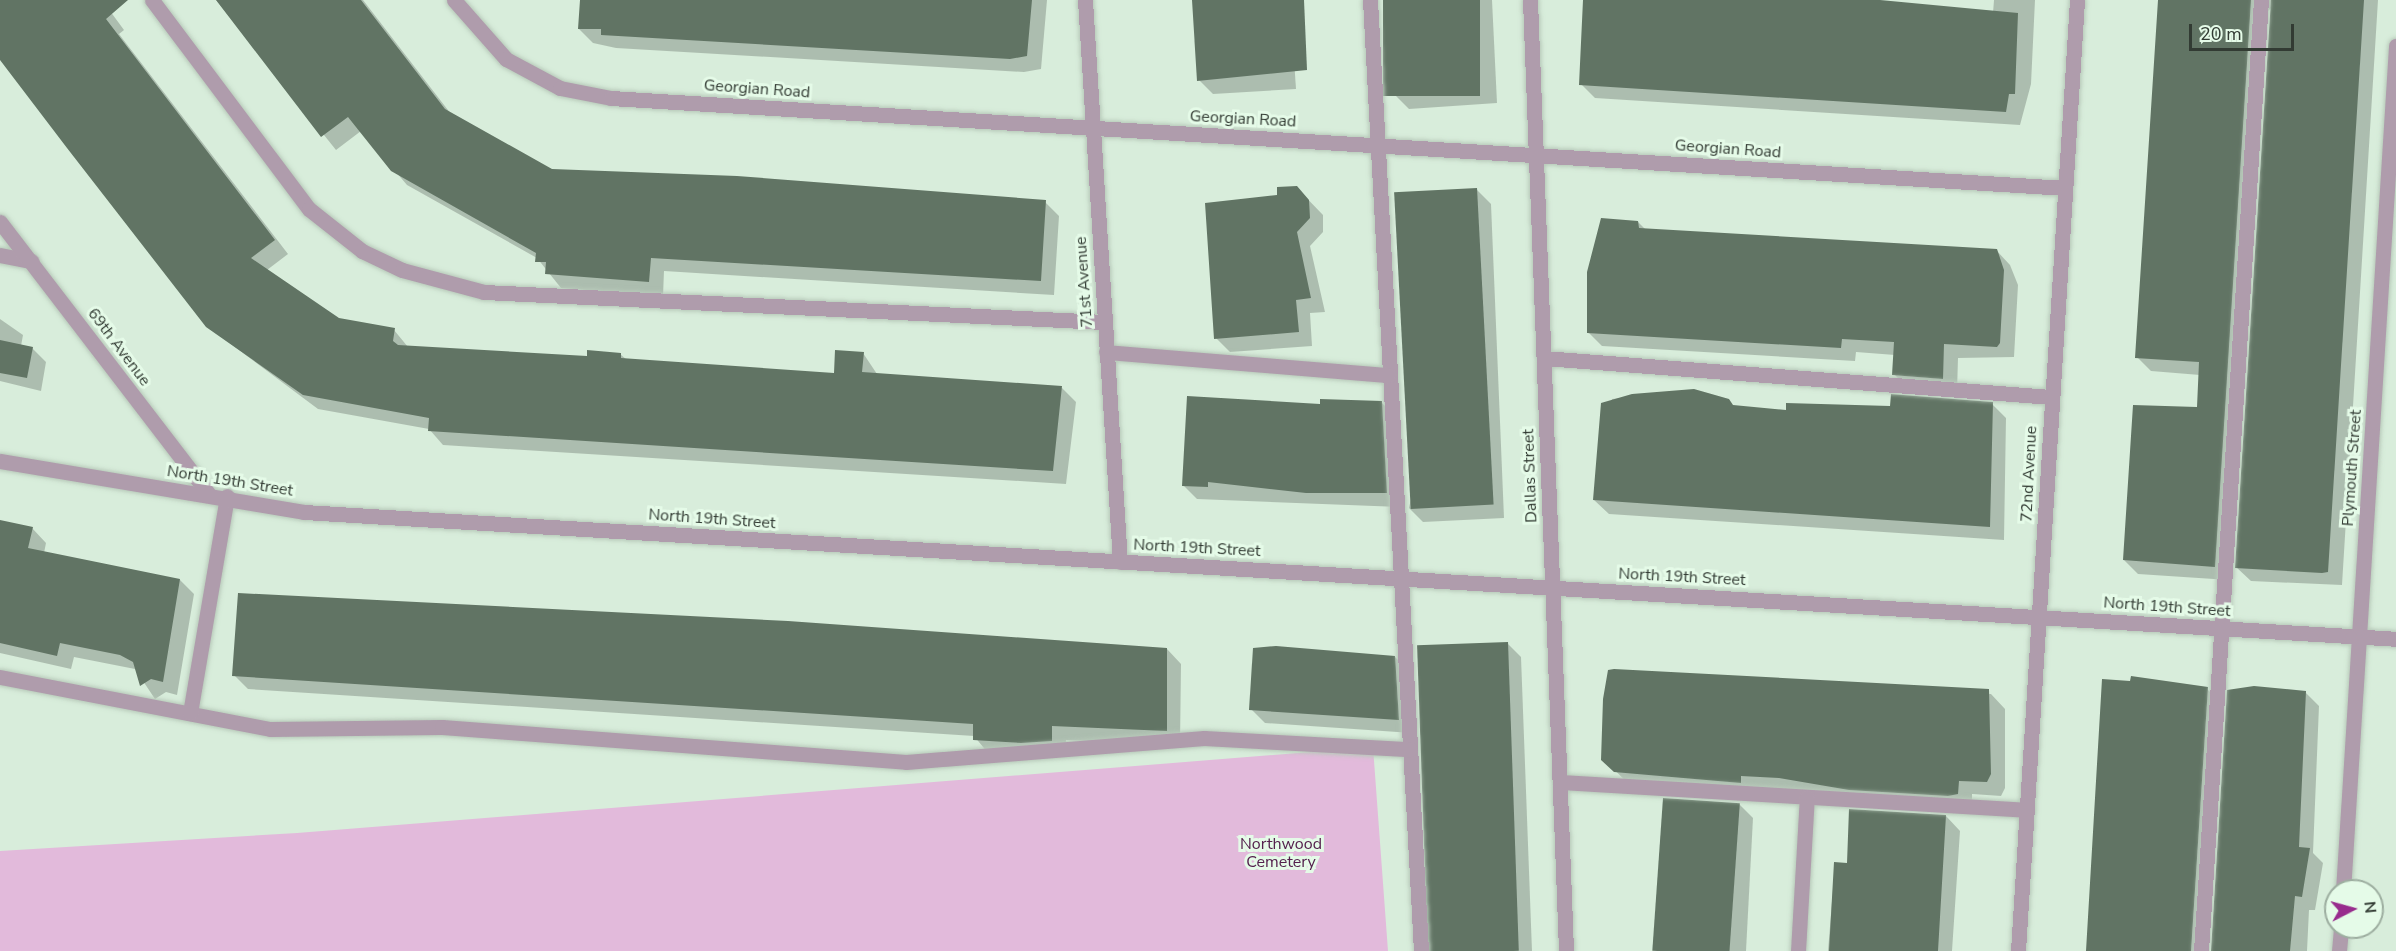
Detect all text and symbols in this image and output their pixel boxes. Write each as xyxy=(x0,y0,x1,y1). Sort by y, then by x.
scale bar xyxy=(2192,12,2297,50)
text: 20 m xyxy=(2200,22,2242,46)
street label: Georgian Road xyxy=(703,76,811,102)
street label: Georgian Road xyxy=(1189,107,1297,131)
street label: Georgian Road xyxy=(1674,136,1782,162)
street label: 71st Avenue xyxy=(1071,236,1097,328)
street label: 69th Avenue xyxy=(84,304,154,390)
street label: Plymouth Street xyxy=(2338,409,2366,527)
street label: 72nd Avenue xyxy=(2017,425,2041,523)
street label: Dallas Street xyxy=(1519,429,1541,523)
street label: North 19th Street xyxy=(166,462,294,500)
street label: North 19th Street xyxy=(648,505,776,533)
street label: North 19th Street xyxy=(1133,535,1261,561)
street label: North 19th Street xyxy=(1618,564,1746,590)
street label: North 19th Street xyxy=(2103,593,2231,621)
park label: Northwood Cemetery xyxy=(1240,834,1322,872)
north arrow xyxy=(2324,879,2384,939)
text: N xyxy=(2358,900,2381,914)

